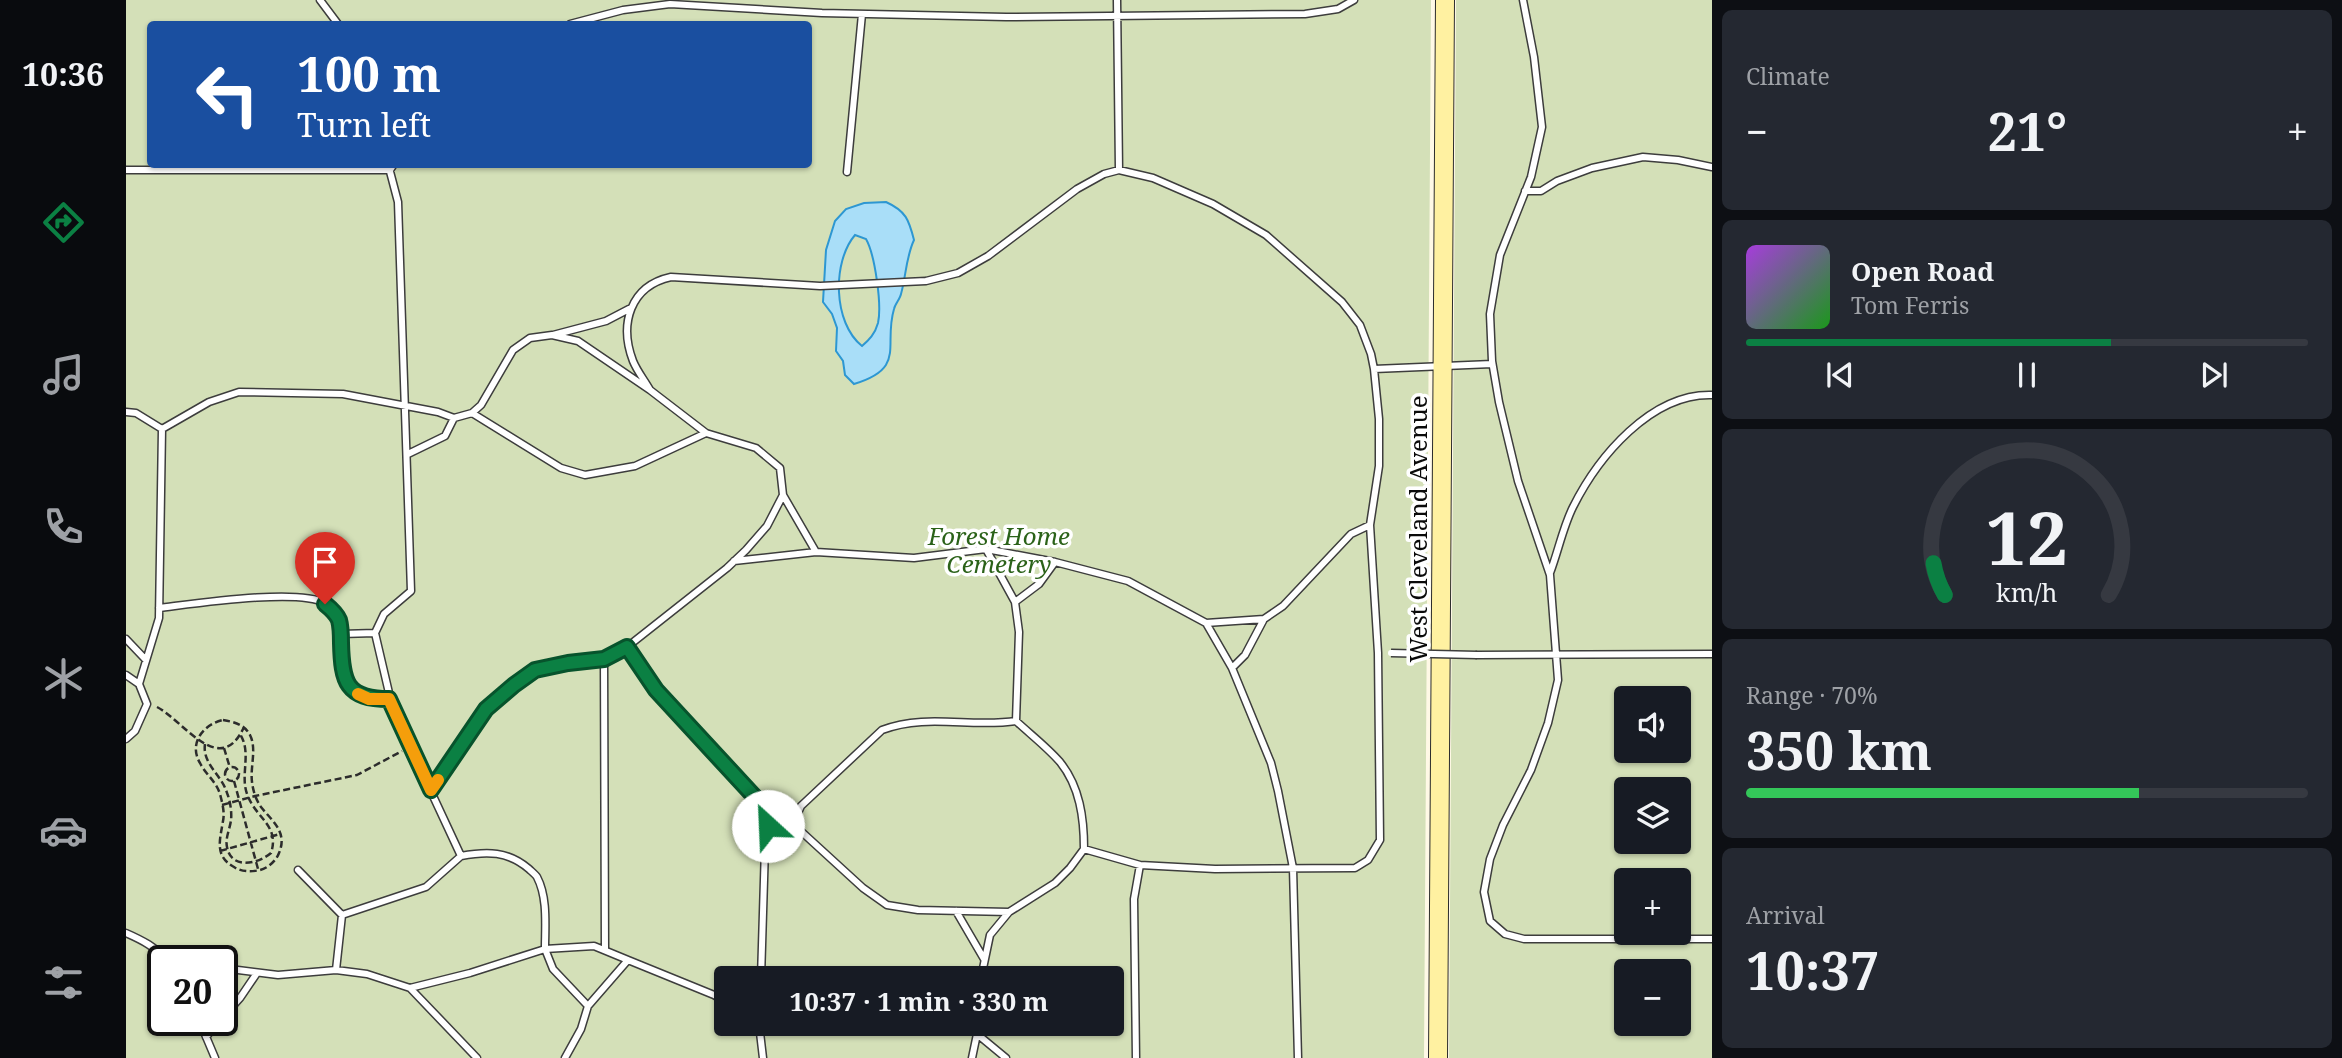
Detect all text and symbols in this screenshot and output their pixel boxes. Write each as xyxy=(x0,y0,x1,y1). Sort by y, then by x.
text: 100 m xyxy=(297,40,441,106)
icon: left xyxy=(182,49,273,140)
text: 10:36 xyxy=(22,52,104,95)
text: Climate xyxy=(1746,60,1830,92)
text: 21° xyxy=(1988,95,2067,166)
text: Turn left xyxy=(297,103,431,146)
text: − xyxy=(1746,105,1768,157)
text: + xyxy=(2287,105,2308,157)
icon: directions xyxy=(39,198,88,247)
text: Open Road xyxy=(1851,253,1994,289)
text: Tom Ferris xyxy=(1851,289,1969,321)
icon: music xyxy=(39,350,88,399)
icon: previous xyxy=(1821,356,1859,394)
icon: pause xyxy=(2008,356,2046,394)
icon: next xyxy=(2195,356,2233,394)
street label: West Cleveland Avenue xyxy=(1401,396,1434,662)
text: 12 xyxy=(1986,487,2068,586)
icon: phone xyxy=(39,502,88,551)
park label: Forest Home Cemetery xyxy=(927,519,1070,580)
pin xyxy=(295,532,355,604)
icon: arrive xyxy=(306,543,344,581)
text: km/h xyxy=(1996,575,2058,609)
icon: climate xyxy=(39,654,88,703)
text: Range · 70% xyxy=(1746,679,1878,711)
map controls xyxy=(1614,686,1691,1036)
button: sound xyxy=(1614,686,1691,763)
text: 350 km xyxy=(1746,714,1932,785)
button: layers xyxy=(1614,777,1691,854)
position arrow xyxy=(731,789,805,863)
icon: car xyxy=(39,806,88,855)
button: + xyxy=(1614,868,1691,945)
text: Arrival xyxy=(1746,899,1825,931)
text: 10:37 xyxy=(1746,934,1879,1005)
speed limit sign: 20 xyxy=(147,945,238,1036)
icon: filters xyxy=(39,958,88,1007)
button: − xyxy=(1614,959,1691,1036)
text: 10:37 · 1 min · 330 m xyxy=(789,983,1049,1019)

